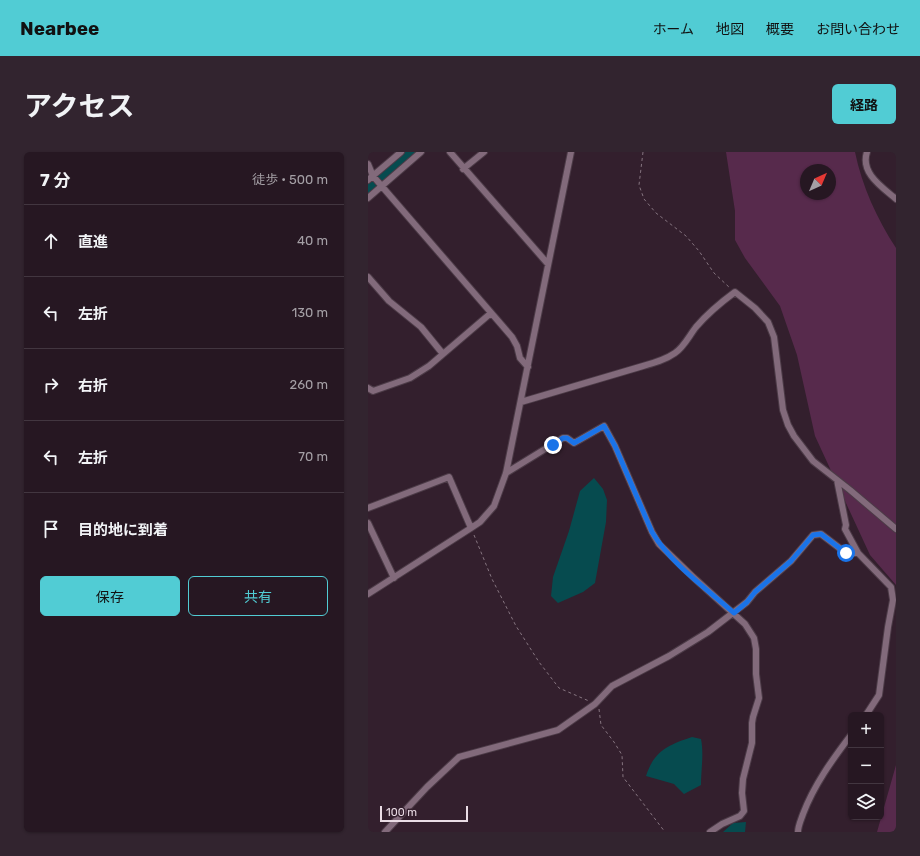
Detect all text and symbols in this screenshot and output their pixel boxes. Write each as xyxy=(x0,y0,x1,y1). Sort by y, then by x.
text: Nearbee xyxy=(20,17,99,40)
text: ホーム xyxy=(652,21,694,38)
text: 地図 xyxy=(716,21,744,38)
text: 概要 xyxy=(766,21,794,38)
text: お問い合わせ xyxy=(816,21,900,38)
button: 経路 xyxy=(832,84,896,124)
text: アクセス xyxy=(24,90,135,123)
north arrow xyxy=(800,164,836,200)
text: 7 分 xyxy=(40,170,70,190)
text: 徒歩 · 500 m xyxy=(252,172,328,187)
icon: ahead xyxy=(40,230,62,252)
text: 直進 xyxy=(78,233,108,251)
text: 40 m xyxy=(297,233,328,248)
icon: left xyxy=(40,302,62,324)
text: 左折 xyxy=(78,305,108,323)
text: 130 m xyxy=(292,305,328,320)
icon: right xyxy=(40,374,62,396)
text: 右折 xyxy=(78,377,108,395)
text: 260 m xyxy=(290,377,328,392)
route end xyxy=(544,436,562,454)
icon: left xyxy=(40,446,62,468)
text: 左折 xyxy=(78,449,108,467)
text: 70 m xyxy=(298,449,328,464)
icon: arrive xyxy=(40,518,62,540)
text: 目的地に到着 xyxy=(78,521,168,539)
route start xyxy=(837,544,855,562)
button: 保存 xyxy=(40,576,180,616)
button: 共有 xyxy=(188,576,328,616)
map controls xyxy=(848,712,884,820)
button: + xyxy=(848,712,884,748)
button: − xyxy=(848,748,884,784)
button: layers xyxy=(848,784,884,820)
scale bar xyxy=(380,804,468,823)
text: 100 m xyxy=(386,806,417,819)

